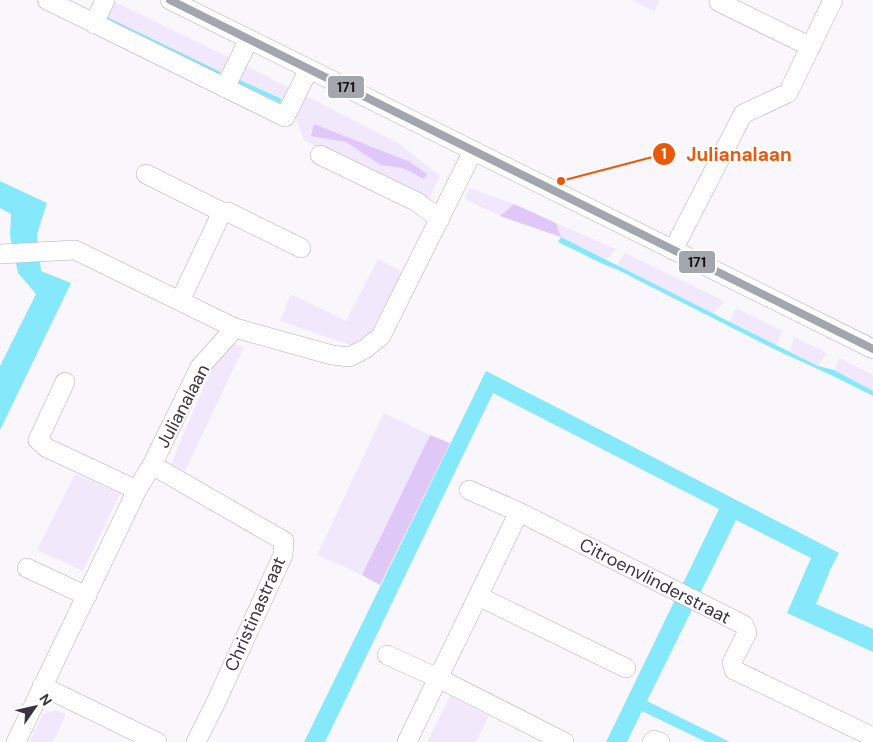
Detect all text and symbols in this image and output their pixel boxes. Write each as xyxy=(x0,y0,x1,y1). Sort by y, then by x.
line badge: 171 xyxy=(327,75,365,99)
text: 171 xyxy=(337,78,355,96)
callout: Julianalaan xyxy=(652,137,802,171)
text: Julianalaan xyxy=(686,142,792,167)
text: 1 xyxy=(661,144,667,164)
line badge: 171 xyxy=(678,250,716,274)
text: 171 xyxy=(688,253,706,271)
street label: Julianalaan xyxy=(151,360,215,452)
street label: Citroenvlinderstraat xyxy=(575,532,735,630)
street label: Christinastraat xyxy=(219,553,291,675)
north arrow xyxy=(10,682,60,732)
text: N xyxy=(35,690,56,709)

